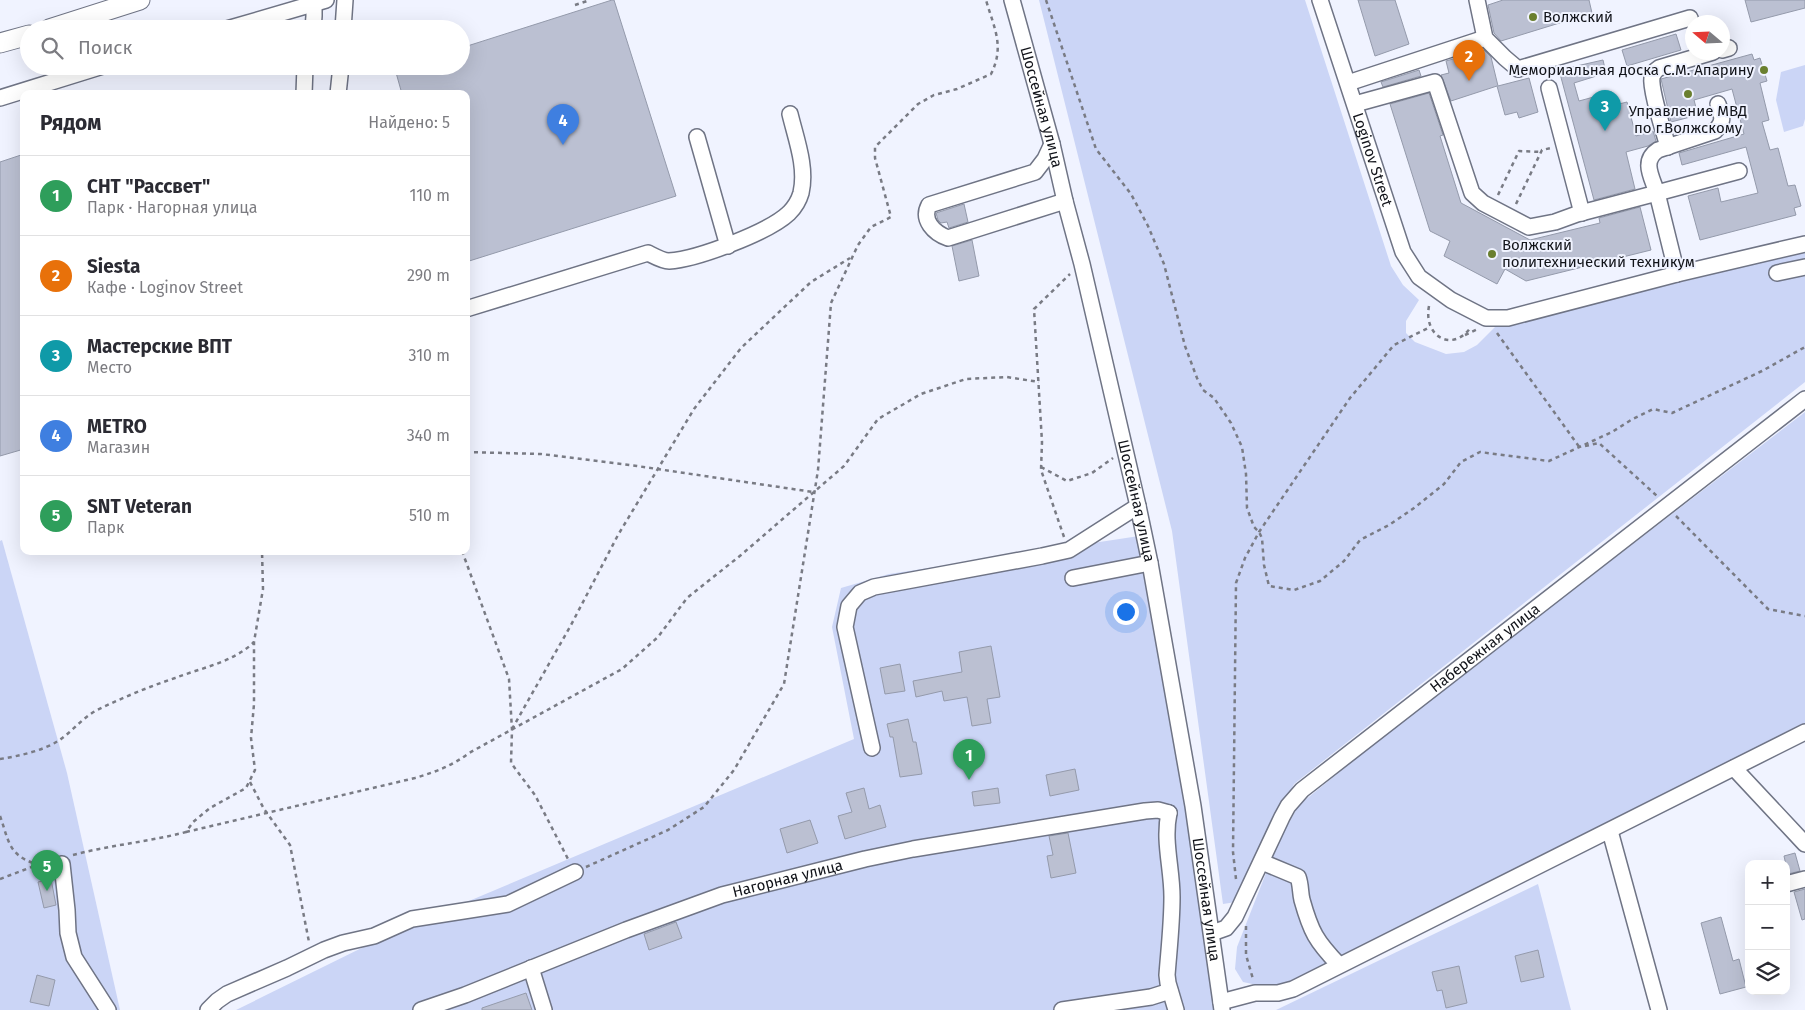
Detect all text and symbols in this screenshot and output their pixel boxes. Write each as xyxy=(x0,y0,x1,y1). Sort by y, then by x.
place label: Волжский xyxy=(1543,8,1613,26)
marker: Волжский xyxy=(1527,11,1539,23)
north arrow xyxy=(1685,15,1730,60)
search box xyxy=(20,20,470,75)
icon: search xyxy=(38,34,66,62)
text: Поиск xyxy=(78,36,132,59)
pin: 2 xyxy=(1453,40,1485,81)
street label: Шоссейная улица xyxy=(1016,44,1066,169)
place label: Мемориальная доска С.М. Апарину xyxy=(1509,61,1755,79)
marker: Мемориальная доска С.М. Апарину xyxy=(1758,64,1770,76)
marker: Управление МВД по г.Волжскому xyxy=(1682,88,1694,100)
pin: 3 xyxy=(1589,90,1621,131)
place label: Управление МВД по г.Волжскому xyxy=(1629,102,1747,137)
pin: 4 xyxy=(547,104,579,145)
text: Рядом xyxy=(40,110,101,136)
street label: Loginov Street xyxy=(1349,110,1397,209)
text: Найдено: 5 xyxy=(368,113,450,132)
text: СНТ "Рассвет" xyxy=(87,175,210,198)
text: 1 xyxy=(52,186,60,205)
text: 110 m xyxy=(409,186,450,205)
text: Парк · Нагорная улица xyxy=(87,198,257,217)
place label: Волжский политехнический техникум xyxy=(1502,236,1695,271)
marker: Волжский политехнический техникум xyxy=(1486,248,1498,260)
text: Siesta xyxy=(87,255,140,278)
text: 2 xyxy=(52,266,60,285)
text: 290 m xyxy=(407,266,450,285)
text: Кафе · Loginov Street xyxy=(87,278,243,297)
text: Мастерские ВПТ xyxy=(87,335,232,358)
text: 3 xyxy=(52,346,60,365)
text: 310 m xyxy=(409,346,450,365)
text: Место xyxy=(87,358,132,377)
text: METRO xyxy=(87,415,147,438)
text: 4 xyxy=(51,426,61,445)
text: 340 m xyxy=(407,426,450,445)
text: Магазин xyxy=(87,438,150,457)
street label: Шоссейная улица xyxy=(1114,438,1159,563)
text: SNT Veteran xyxy=(87,495,192,518)
text: 5 xyxy=(52,506,60,525)
text: 510 m xyxy=(409,506,450,525)
text: Парк xyxy=(87,518,124,537)
your location xyxy=(1113,599,1139,625)
street label: Набережная улица xyxy=(1426,600,1543,696)
pin: 1 xyxy=(953,739,985,780)
street label: Шоссейная улица xyxy=(1189,836,1224,962)
pin: 5 xyxy=(31,850,63,891)
street label: Нагорная улица xyxy=(731,856,845,901)
map controls xyxy=(1745,860,1790,995)
button: + xyxy=(1745,860,1790,905)
button: − xyxy=(1745,905,1790,950)
button: layers xyxy=(1745,950,1790,995)

